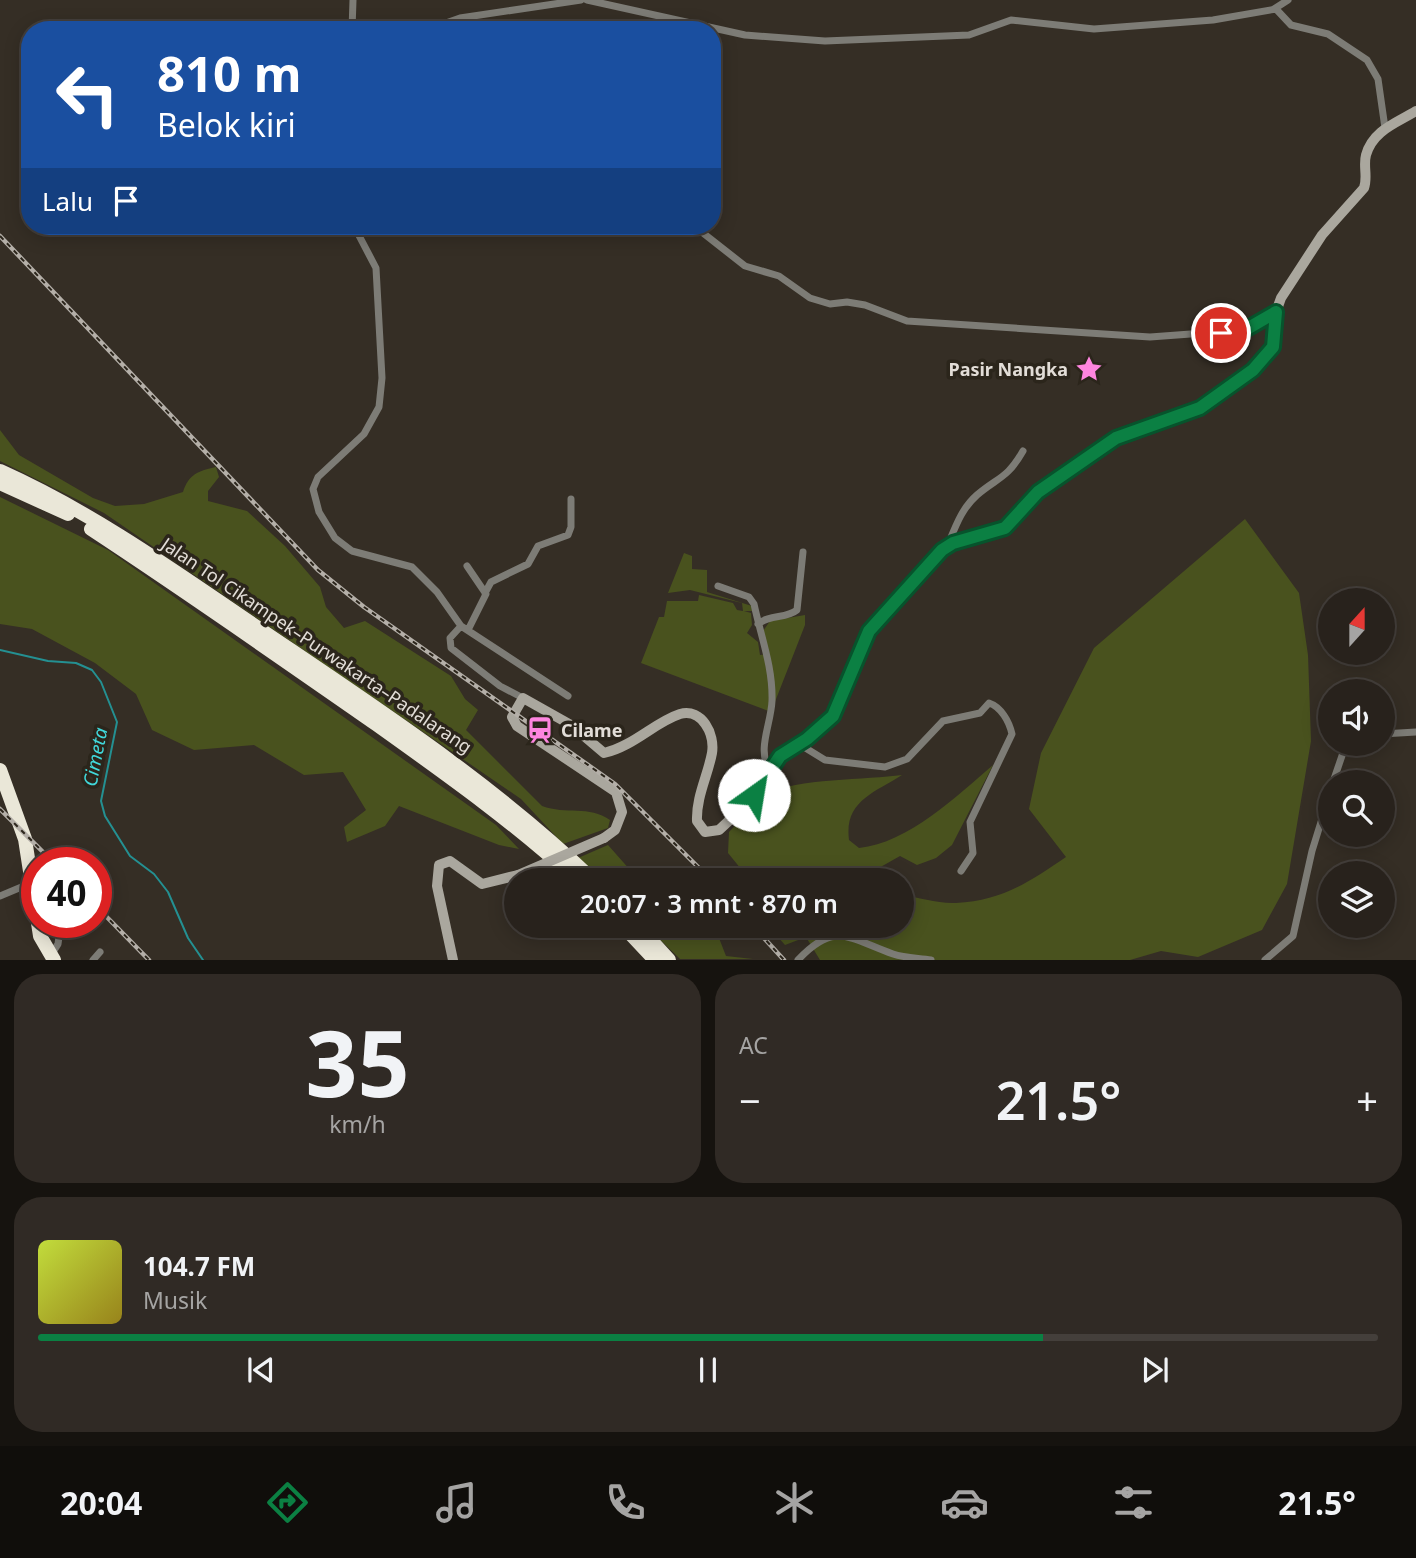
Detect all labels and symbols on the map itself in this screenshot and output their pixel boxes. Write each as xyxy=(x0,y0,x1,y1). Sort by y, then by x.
pin xyxy=(1191,303,1251,363)
place icon: Pasir Nangka xyxy=(1074,354,1104,384)
place label: Pasir Nangka xyxy=(948,357,1068,381)
street label: Jalan Tol Cikampek–Purwakarta–Padalarang xyxy=(155,531,477,758)
north arrow xyxy=(1318,588,1395,665)
station icon: Cilame xyxy=(525,715,555,745)
place label: Cilame xyxy=(561,718,622,742)
water label: Cimeta xyxy=(77,725,113,789)
position arrow xyxy=(717,758,791,832)
speed limit sign: 40 xyxy=(21,847,112,938)

